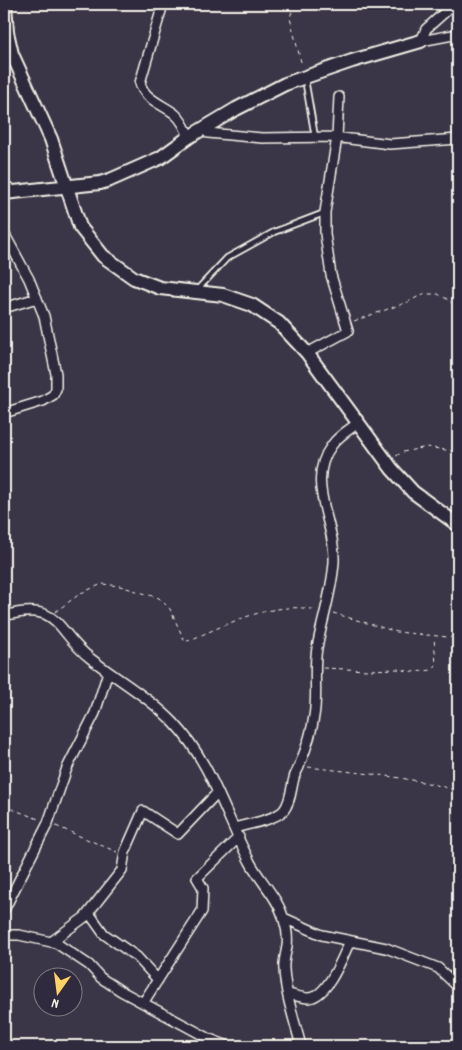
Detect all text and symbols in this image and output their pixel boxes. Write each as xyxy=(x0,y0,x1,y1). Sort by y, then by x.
north arrow xyxy=(32,968,82,1018)
text: N xyxy=(49,992,61,1013)

